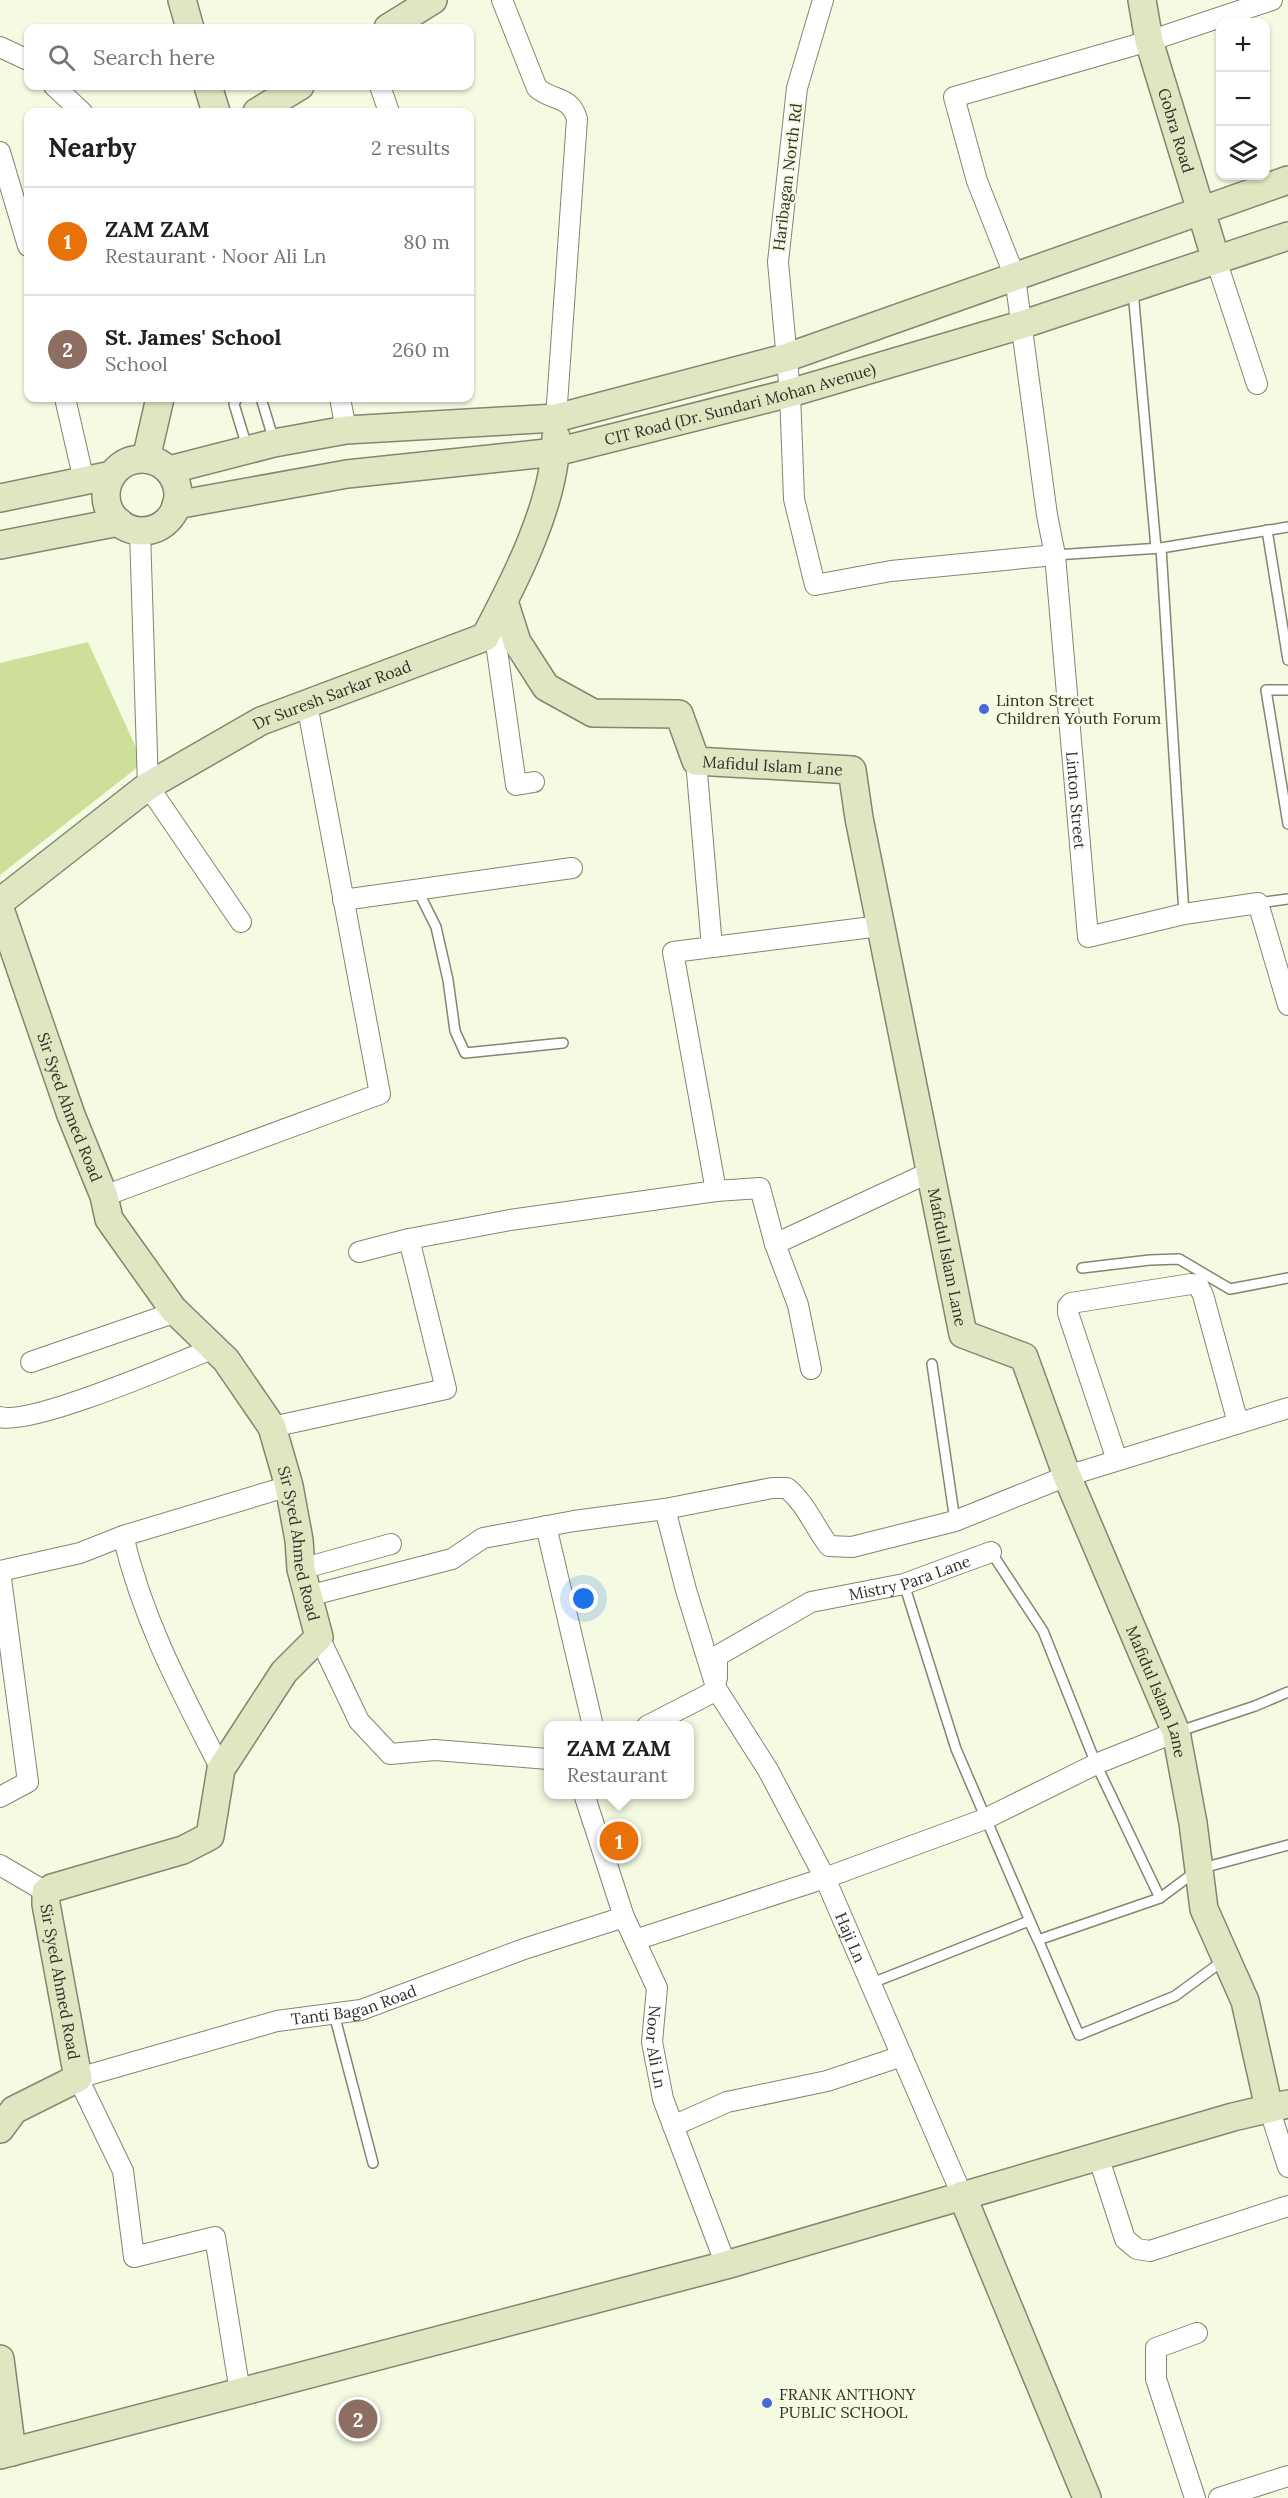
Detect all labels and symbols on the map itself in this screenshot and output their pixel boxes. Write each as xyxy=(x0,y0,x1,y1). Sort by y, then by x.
street label: Gobra Road xyxy=(1154,86,1199,175)
street label: Haribagan North Rd xyxy=(768,102,806,252)
street label: CIT Road (Dr. Sundari Mohan Avenue) xyxy=(602,358,878,449)
street label: Dr Suresh Sarkar Road xyxy=(249,655,414,734)
place label: Linton Street Children Youth Forum xyxy=(996,690,1161,728)
marker: Linton Street Children Youth Forum xyxy=(977,702,991,716)
street label: Linton Street xyxy=(1062,750,1090,851)
street label: Mafidul Islam Lane xyxy=(702,751,844,779)
street label: Sir Syed Ahmed Road xyxy=(33,1030,107,1185)
street label: Mafidul Islam Lane xyxy=(924,1186,971,1328)
street label: Sir Syed Ahmed Road xyxy=(274,1464,324,1624)
street label: Mistry Para Lane xyxy=(847,1550,973,1604)
your location xyxy=(569,1584,598,1613)
street label: Mafidul Islam Lane xyxy=(1122,1623,1191,1760)
pin: 1 xyxy=(600,1818,638,1864)
street label: Sir Syed Ahmed Road xyxy=(36,1902,84,2062)
street label: Haji Ln xyxy=(831,1909,870,1966)
street label: Tanti Bagan Road xyxy=(290,1980,420,2029)
street label: Noor Ali Ln xyxy=(642,2004,671,2090)
place label: FRANK ANTHONY PUBLIC SCHOOL xyxy=(779,2384,916,2422)
pin: 2 xyxy=(338,2396,378,2442)
marker: FRANK ANTHONY PUBLIC SCHOOL xyxy=(760,2396,774,2410)

